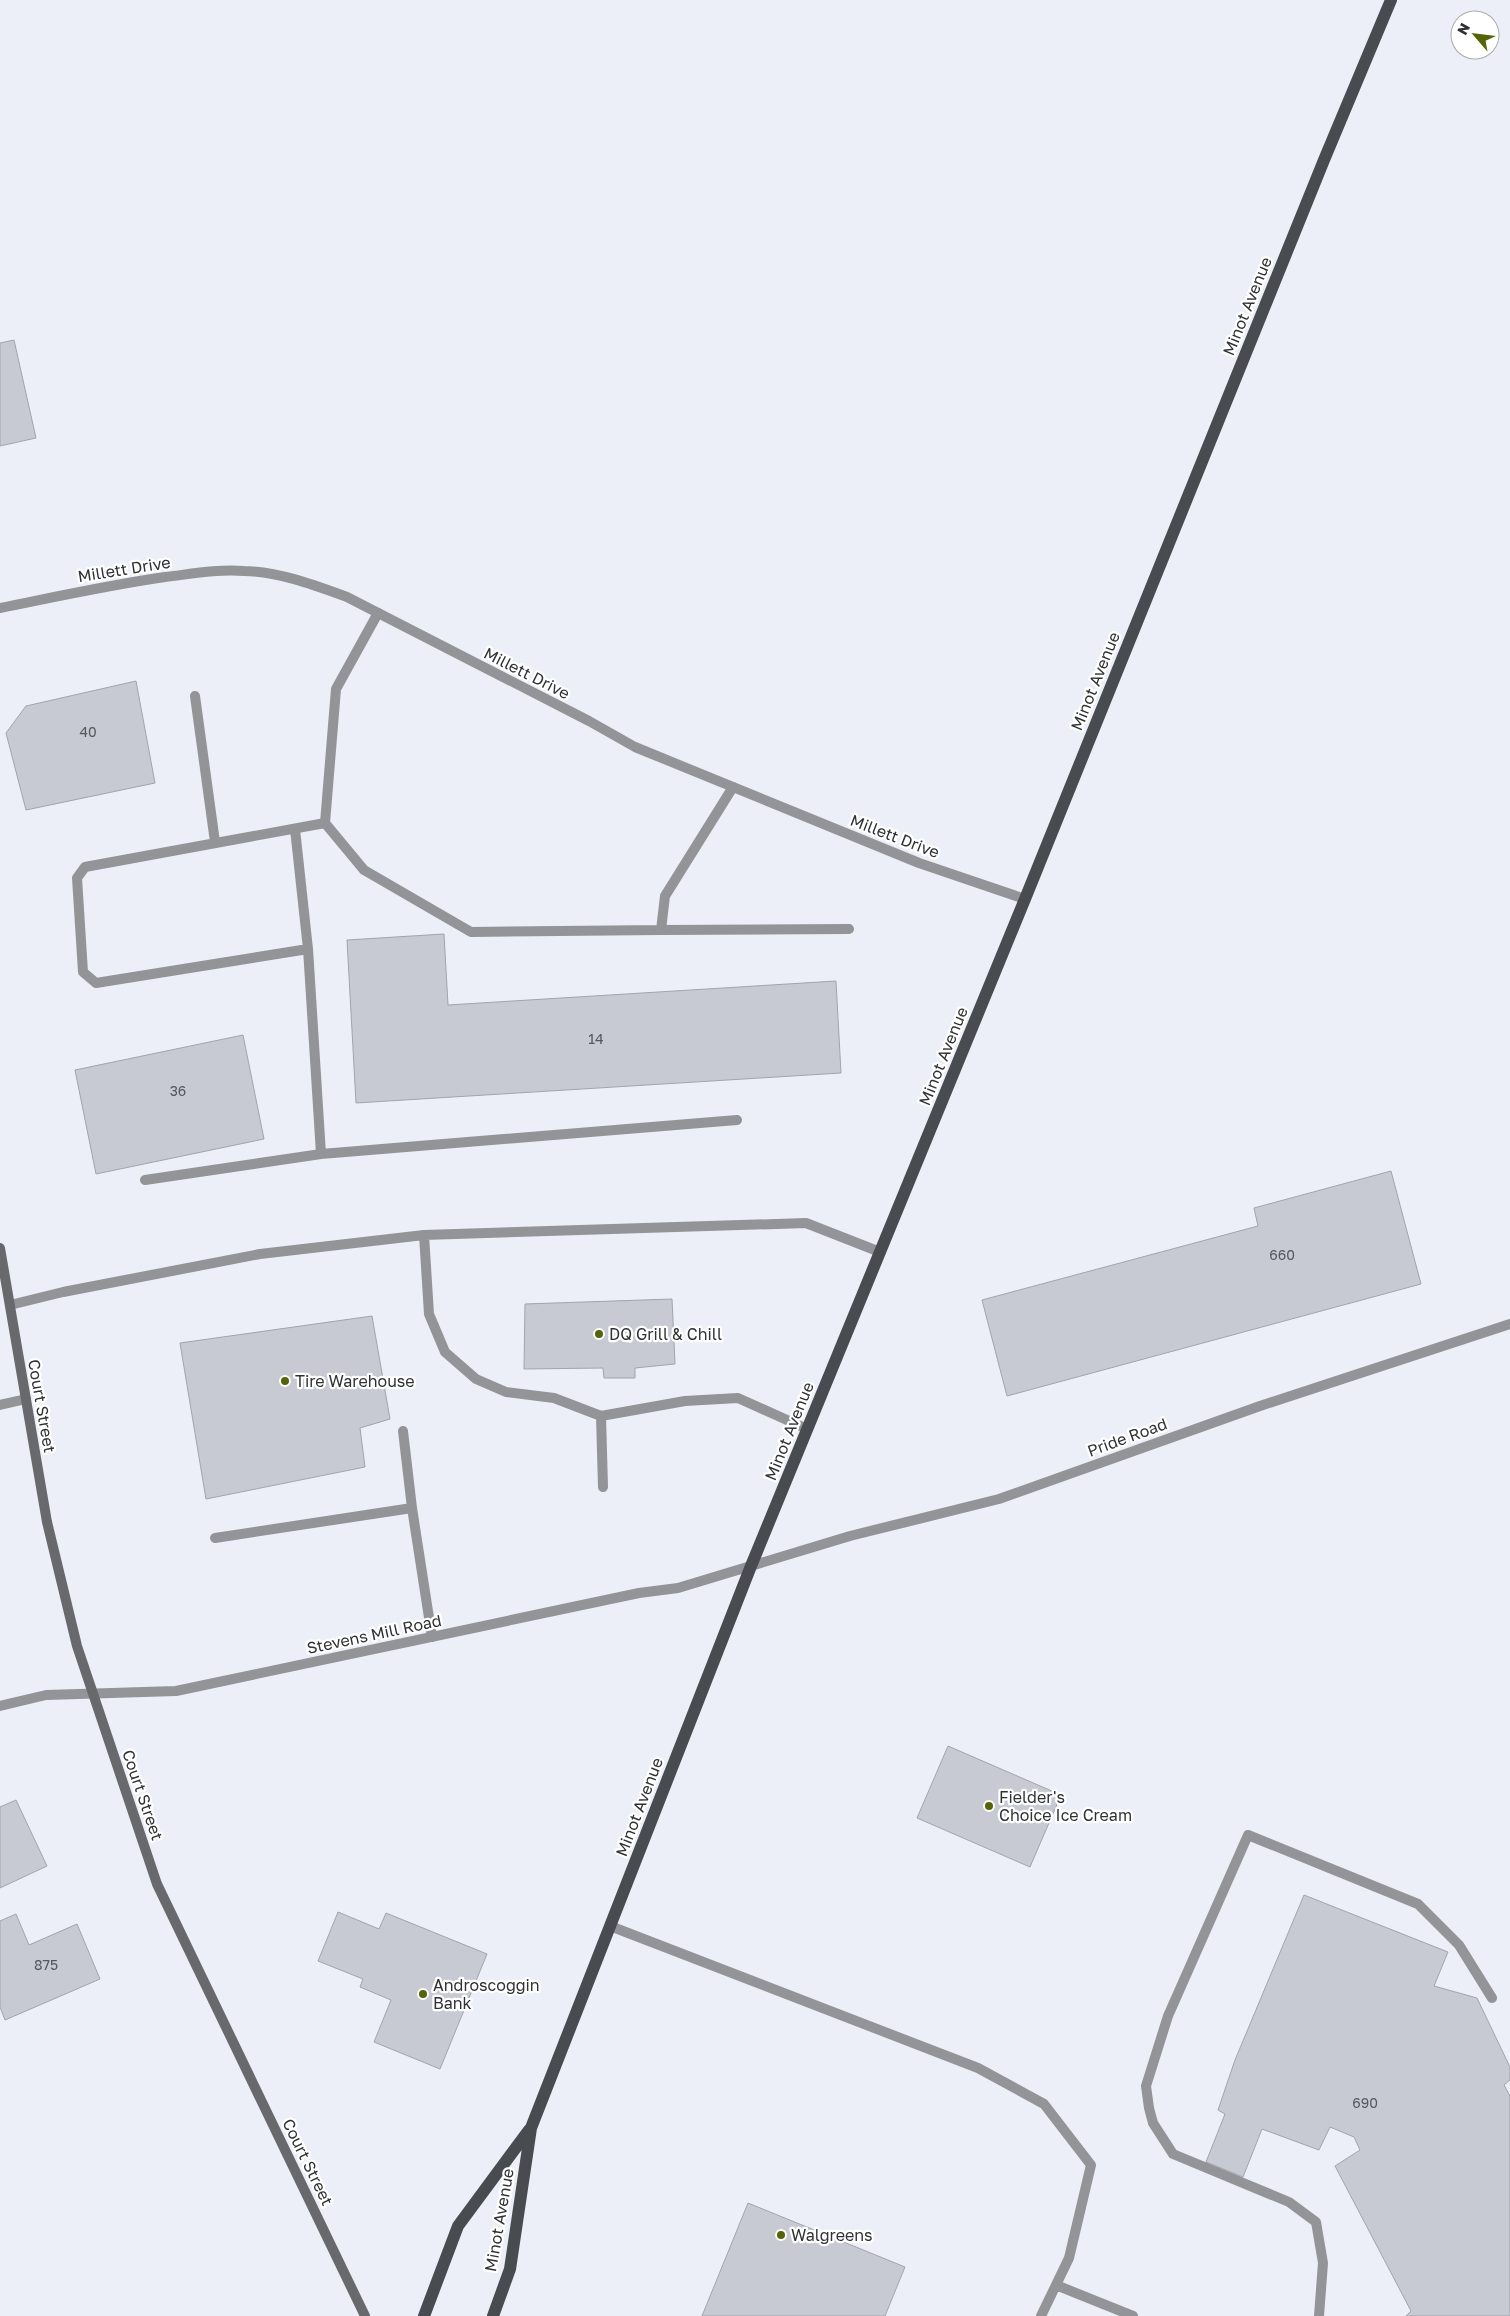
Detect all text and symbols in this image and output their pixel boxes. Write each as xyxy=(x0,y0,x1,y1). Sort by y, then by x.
north arrow xyxy=(1450,10,1500,60)
text: N xyxy=(1453,20,1473,37)
street label: Minot Avenue xyxy=(1218,254,1276,358)
street label: Millett Drive xyxy=(76,552,172,586)
street label: Minot Avenue xyxy=(1066,629,1124,733)
street label: Millett Drive xyxy=(481,643,573,703)
house number: 40 xyxy=(79,723,97,740)
street label: Millett Drive xyxy=(848,810,942,862)
street label: Minot Avenue xyxy=(914,1004,972,1108)
house number: 14 xyxy=(588,1030,604,1047)
house number: 36 xyxy=(170,1082,186,1099)
house number: 660 xyxy=(1269,1246,1295,1263)
place label: DQ Grill & Chill xyxy=(609,1324,722,1344)
marker: DQ Grill & Chill xyxy=(593,1328,605,1340)
street label: Court Street xyxy=(24,1358,60,1454)
place label: Tire Warehouse xyxy=(295,1371,415,1391)
marker: Tire Warehouse xyxy=(279,1375,291,1387)
street label: Minot Avenue xyxy=(760,1379,818,1483)
street label: Pride Road xyxy=(1084,1413,1170,1461)
street label: Stevens Mill Road xyxy=(305,1610,443,1658)
street label: Court Street xyxy=(118,1747,168,1843)
street label: Minot Avenue xyxy=(611,1755,667,1859)
place label: Fielder's Choice Ice Cream xyxy=(999,1787,1132,1825)
marker: Fielder's Choice Ice Cream xyxy=(983,1800,995,1812)
house number: 875 xyxy=(34,1956,58,1973)
place label: Androscoggin Bank xyxy=(433,1975,540,2013)
marker: Androscoggin Bank xyxy=(417,1988,429,2000)
house number: 690 xyxy=(1352,2094,1378,2111)
street label: Court Street xyxy=(278,2115,338,2209)
street label: Minot Avenue xyxy=(480,2167,518,2273)
place label: Walgreens xyxy=(791,2225,873,2245)
marker: Walgreens xyxy=(775,2229,787,2241)

